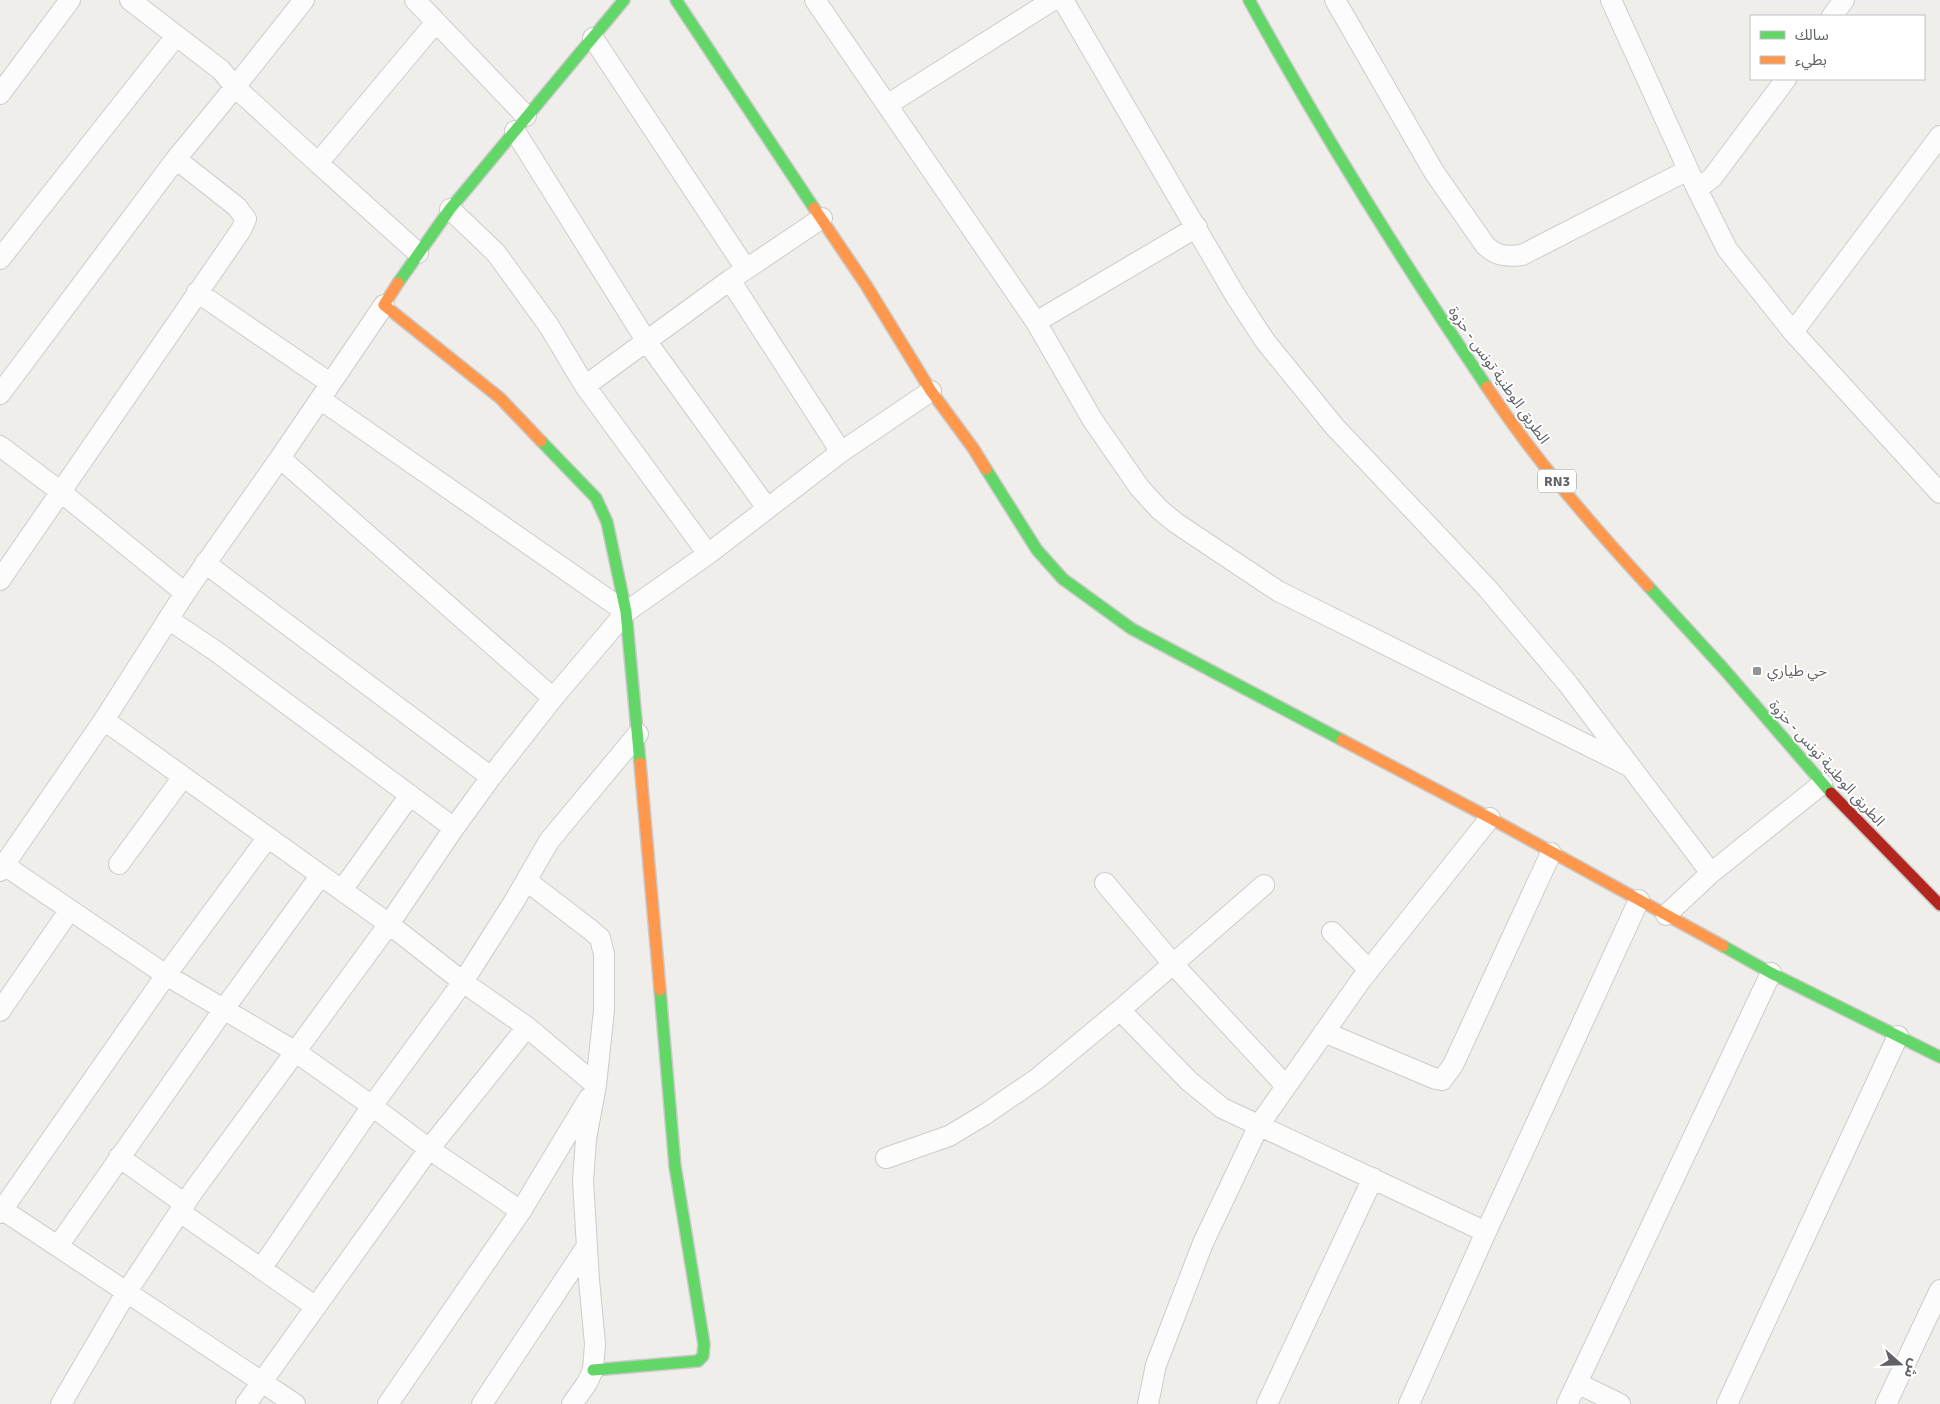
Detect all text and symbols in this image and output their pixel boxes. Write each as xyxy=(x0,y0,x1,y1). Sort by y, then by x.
legend xyxy=(1750,15,1925,80)
text: سالك xyxy=(1795,26,1829,44)
text: بطيء xyxy=(1795,51,1827,71)
street label: الطريق الوطنية تونس - حزوة xyxy=(1444,303,1553,448)
road number: RN3 xyxy=(1538,470,1576,492)
place label: حي طياري xyxy=(1767,662,1827,682)
marker: حي طياري xyxy=(1751,665,1763,677)
street label: الطريق الوطنية تونس - حزوة xyxy=(1765,696,1888,830)
north arrow xyxy=(1875,1339,1925,1389)
text: ش xyxy=(1900,1356,1923,1380)

